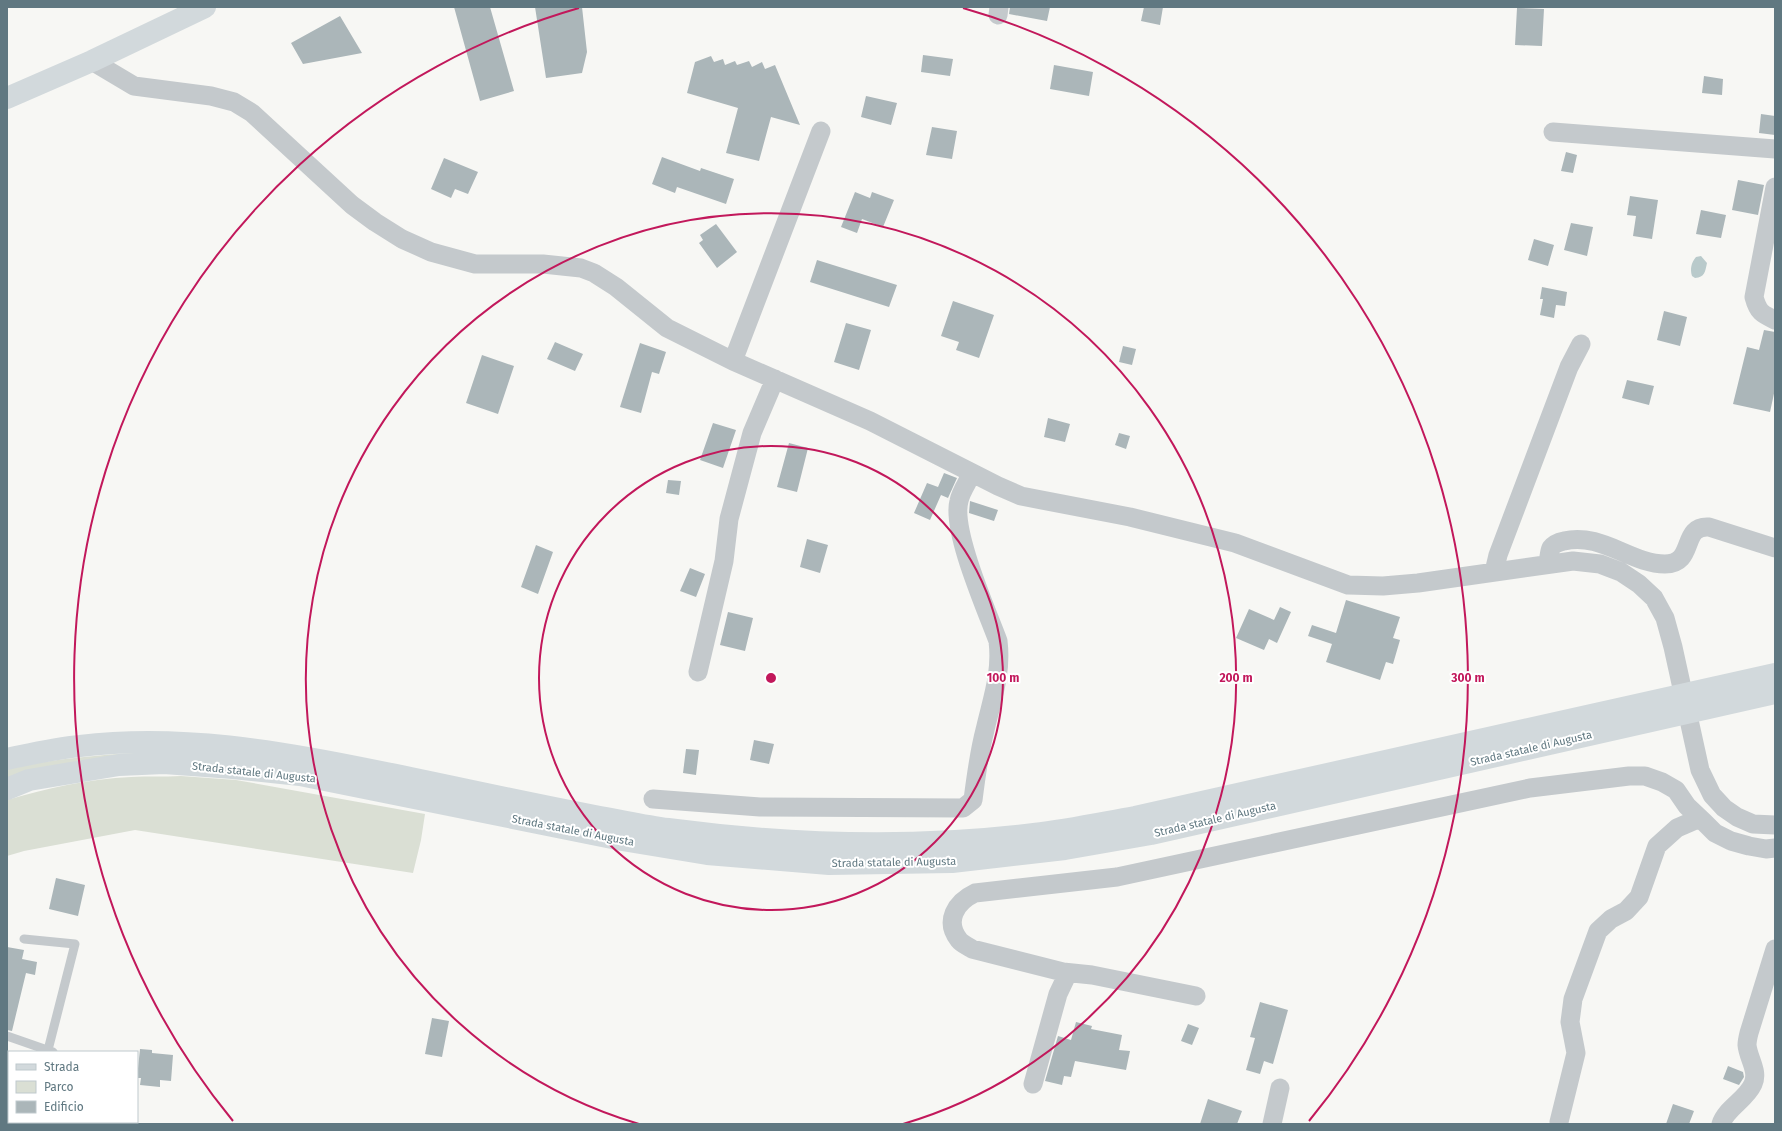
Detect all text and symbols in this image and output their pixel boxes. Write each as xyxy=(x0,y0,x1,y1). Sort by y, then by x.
centre of rings xyxy=(764,671,778,685)
text: 100 m xyxy=(987,671,1019,685)
text: 200 m xyxy=(1219,671,1253,685)
text: 300 m xyxy=(1450,671,1485,685)
street label: Strada statale di Augusta xyxy=(1469,728,1593,769)
street label: Strada statale di Augusta xyxy=(191,760,317,785)
street label: Strada statale di Augusta xyxy=(1153,799,1277,840)
street label: Strada statale di Augusta xyxy=(511,812,635,849)
street label: Strada statale di Augusta xyxy=(832,855,956,870)
legend xyxy=(8,1051,138,1123)
text: Strada xyxy=(44,1060,79,1074)
text: Parco xyxy=(44,1080,74,1094)
text: Edificio xyxy=(44,1100,84,1114)

